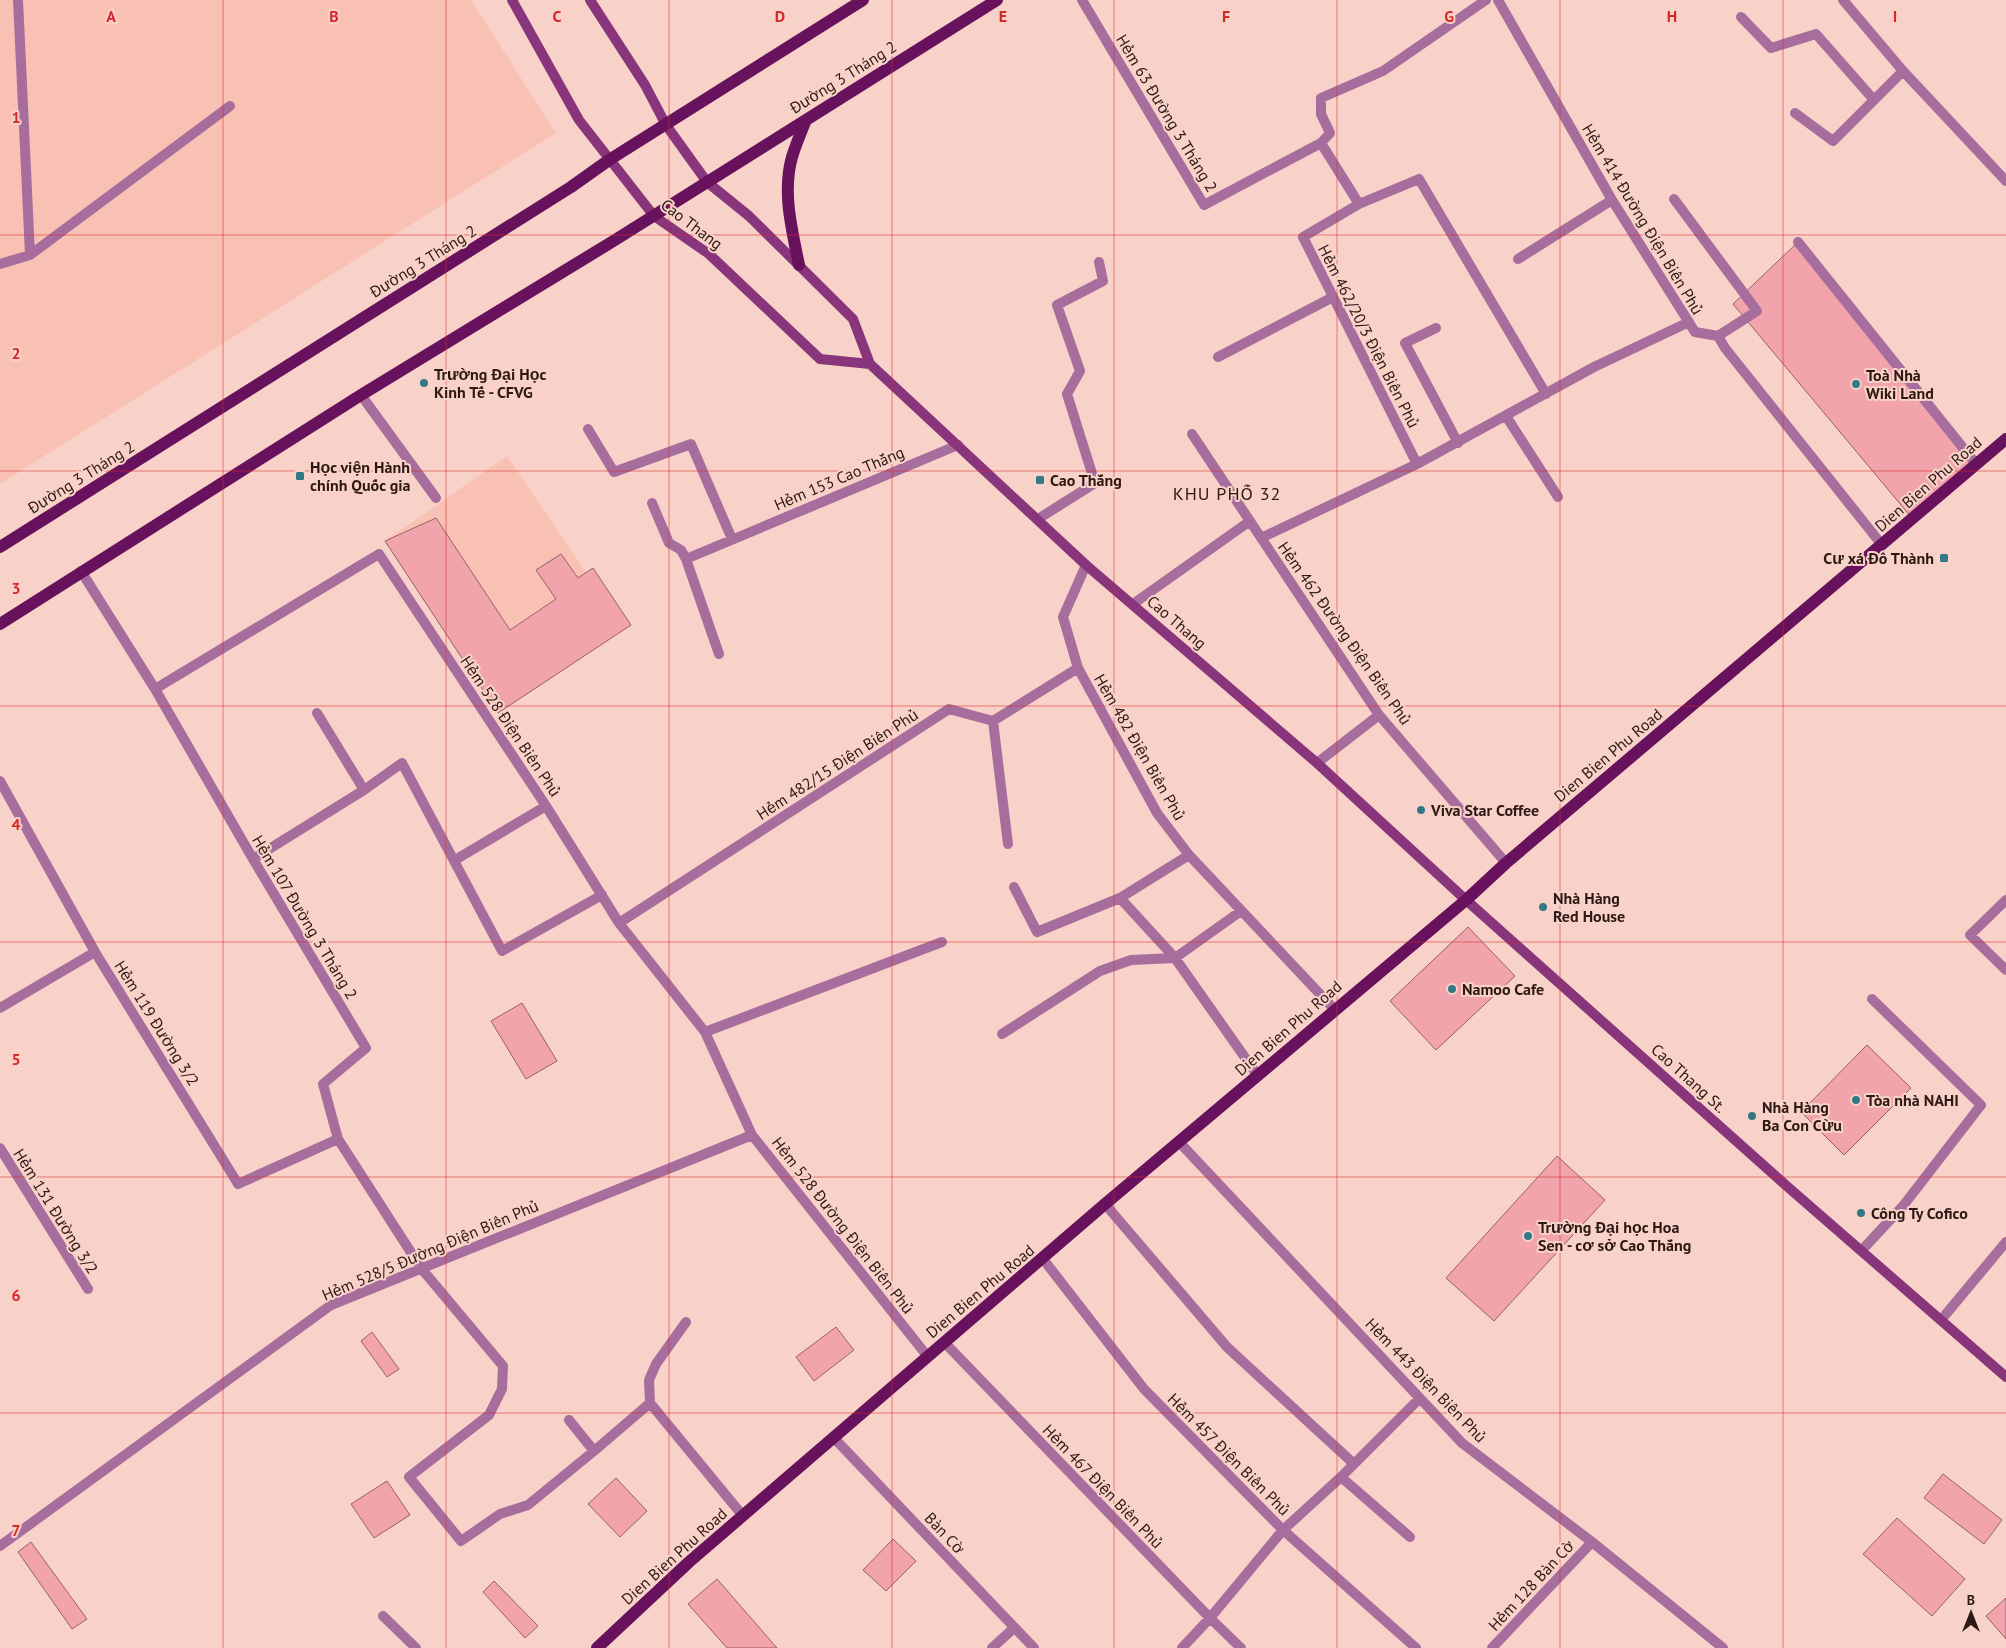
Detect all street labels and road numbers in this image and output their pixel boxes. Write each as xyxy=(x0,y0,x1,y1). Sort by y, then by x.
street label: Hẻm 63 Đường 3 Tháng 2 xyxy=(1112,31,1222,195)
street label: Đường 3 Tháng 2 xyxy=(785,36,900,118)
street label: Hẻm 414 Đường Điện Biên Phủ xyxy=(1578,120,1708,318)
street label: Cao Thang xyxy=(657,194,727,254)
street label: Đường 3 Tháng 2 xyxy=(365,220,480,302)
street label: Hẻm 462/20/3 Điện Biên Phủ xyxy=(1314,241,1424,431)
street label: Dien Bien Phu Road xyxy=(1870,432,1986,536)
street label: Đường 3 Tháng 2 xyxy=(23,436,138,518)
street label: Hẻm 153 Cao Thắng xyxy=(771,442,907,514)
street label: Hẻm 462 Đường Điện Biên Phủ xyxy=(1274,538,1416,728)
street label: Cao Thang xyxy=(1143,591,1211,653)
street label: Hẻm 528 Điện Biên Phủ xyxy=(456,652,566,800)
street label: Hẻm 482 Điện Biên Phủ xyxy=(1090,670,1190,824)
street label: Hẻm 482/15 Điện Biên Phủ xyxy=(752,704,922,824)
street label: Dien Bien Phu Road xyxy=(1550,704,1666,806)
street label: Hẻm 107 Đường 3 Tháng 2 xyxy=(248,831,362,1003)
street label: Hẻm 119 Đường 3/2 xyxy=(110,957,204,1089)
street label: Dien Bien Phu Road xyxy=(1230,976,1346,1080)
street label: Cao Thang St. xyxy=(1647,1039,1731,1117)
street label: Hẻm 528 Đường Điện Biên Phủ xyxy=(768,1133,918,1317)
street label: Hẻm 131 Đường 3/2 xyxy=(9,1145,103,1277)
street label: Hẻm 528/5 Đường Điện Biên Phủ xyxy=(319,1195,541,1305)
street label: Dien Bien Phu Road xyxy=(922,1240,1038,1342)
street label: Hẻm 443 Ðiện Biên Phủ xyxy=(1361,1314,1491,1446)
street label: Hẻm 457 Ðiện Biên Phủ xyxy=(1164,1389,1294,1519)
street label: Hẻm 467 Ðiện Biên Phủ xyxy=(1039,1420,1167,1552)
street label: Dien Bien Phu Road xyxy=(617,1503,731,1609)
street label: Bàn Cờ xyxy=(921,1508,970,1558)
street label: Hẻm 128 Bàn Cờ xyxy=(1484,1535,1579,1635)

